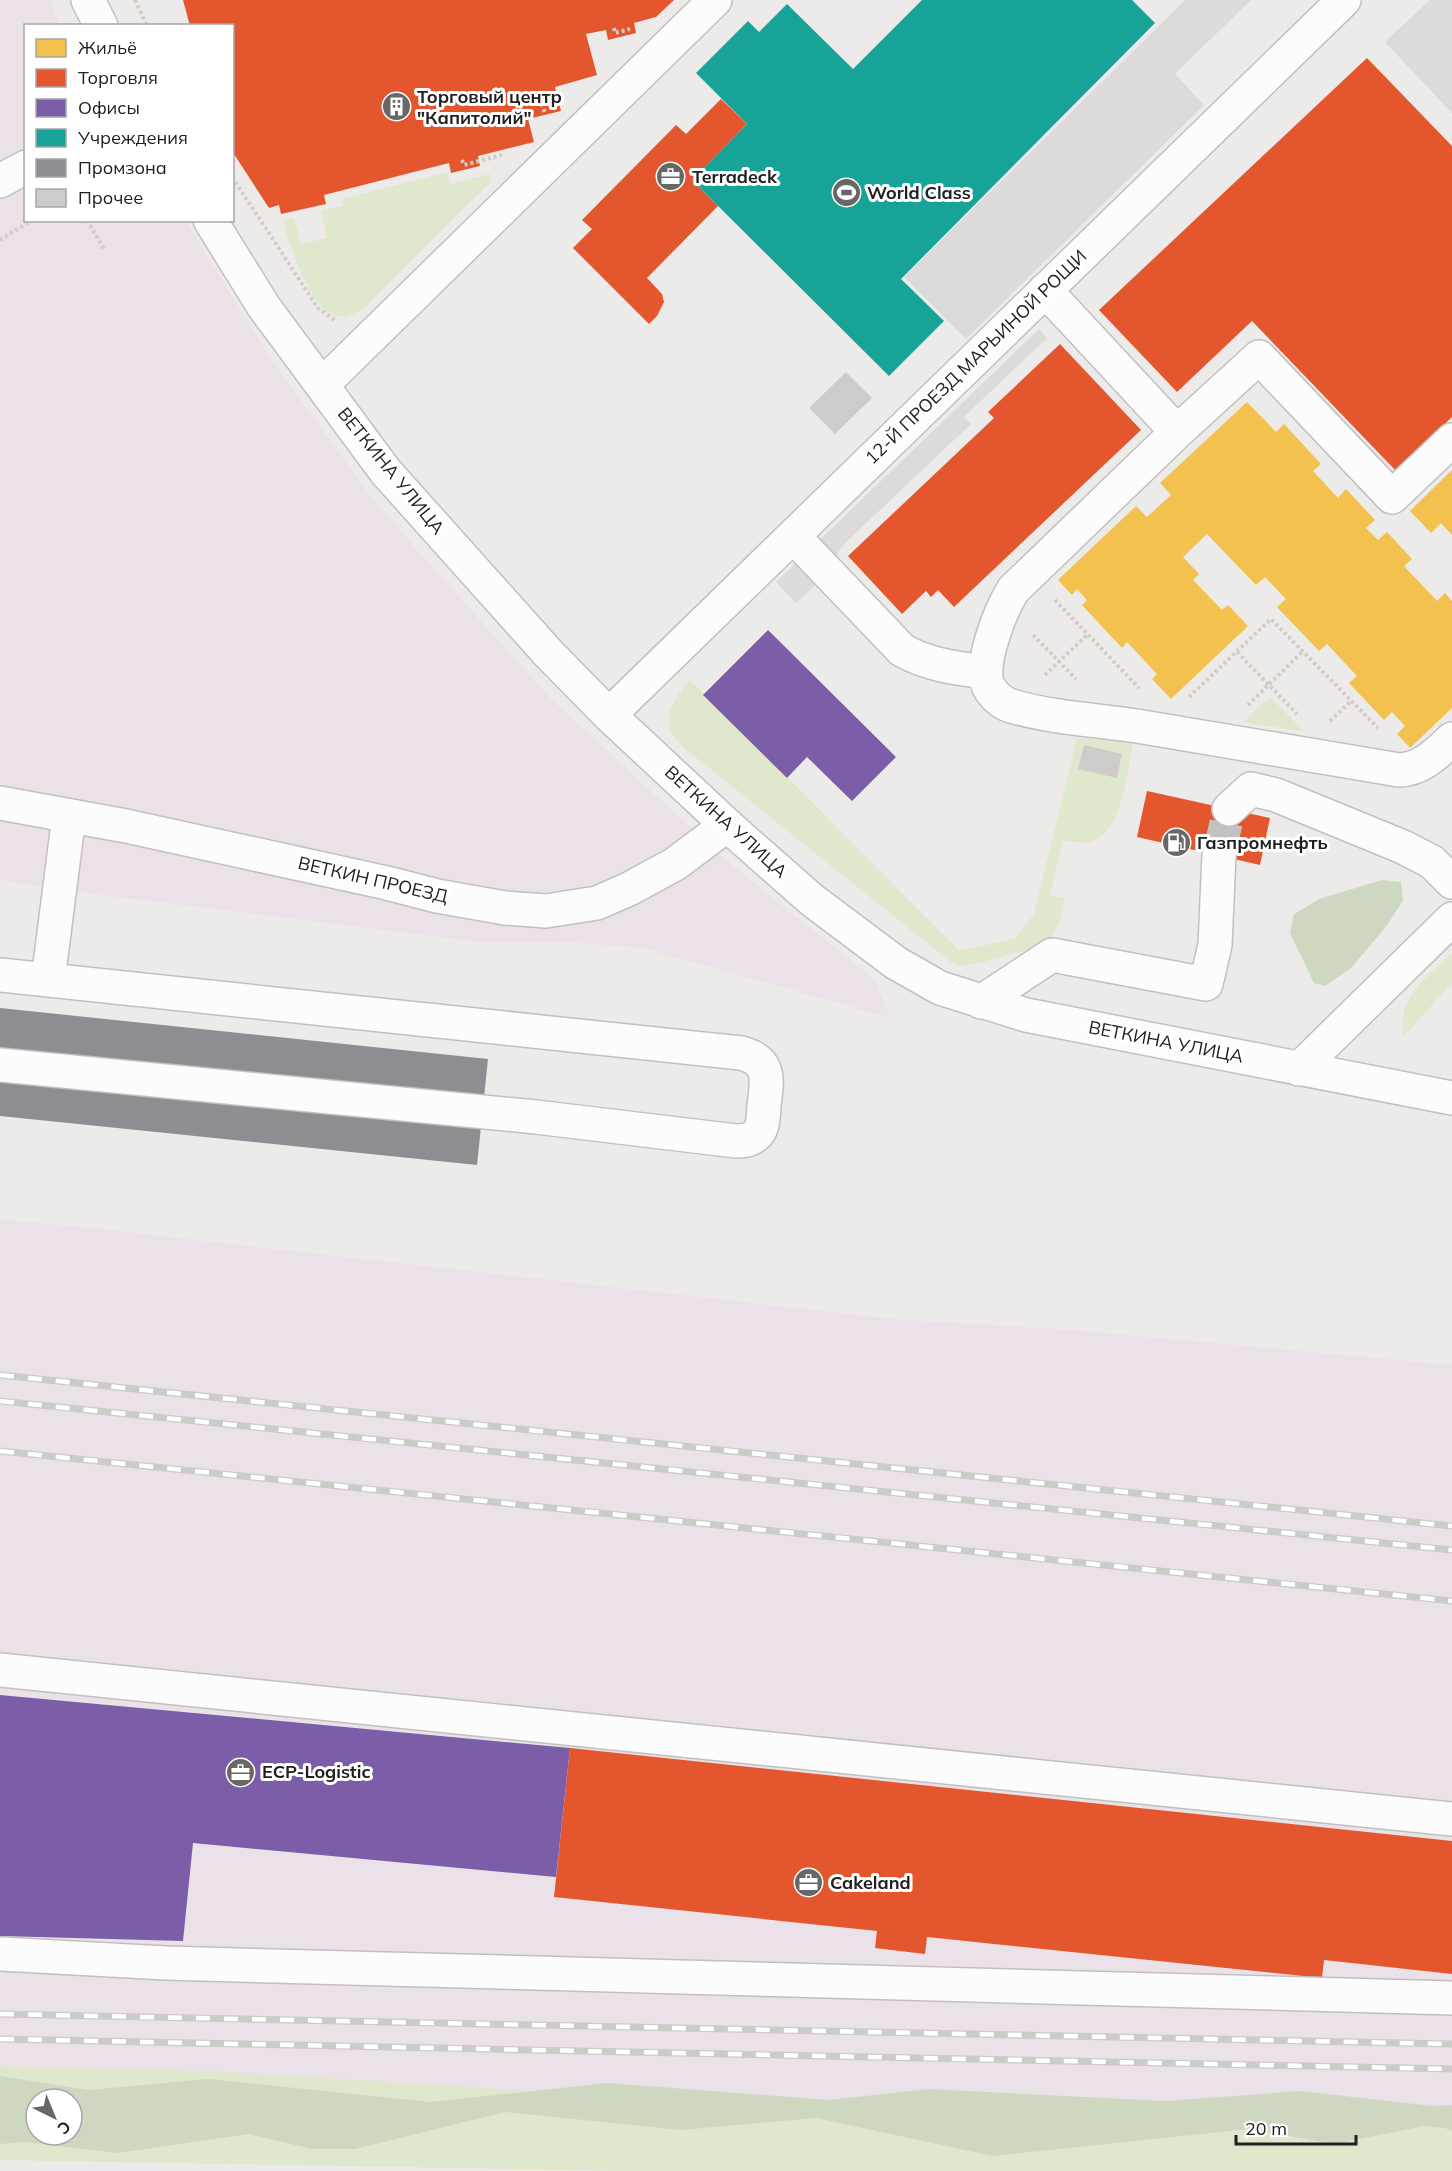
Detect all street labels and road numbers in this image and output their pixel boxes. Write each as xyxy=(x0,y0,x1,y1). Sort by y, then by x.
street label: 12-Й ПРОЕЗД МАРЬИНОЙ РОЩИ xyxy=(860,244,1091,469)
street label: ВЕТКИНА УЛИЦА xyxy=(333,402,450,539)
street label: ВЕТКИНА УЛИЦА xyxy=(660,760,792,883)
street label: ВЕТКИН ПРОЕЗД xyxy=(296,851,451,908)
street label: ВЕТКИНА УЛИЦА xyxy=(1087,1015,1245,1068)

